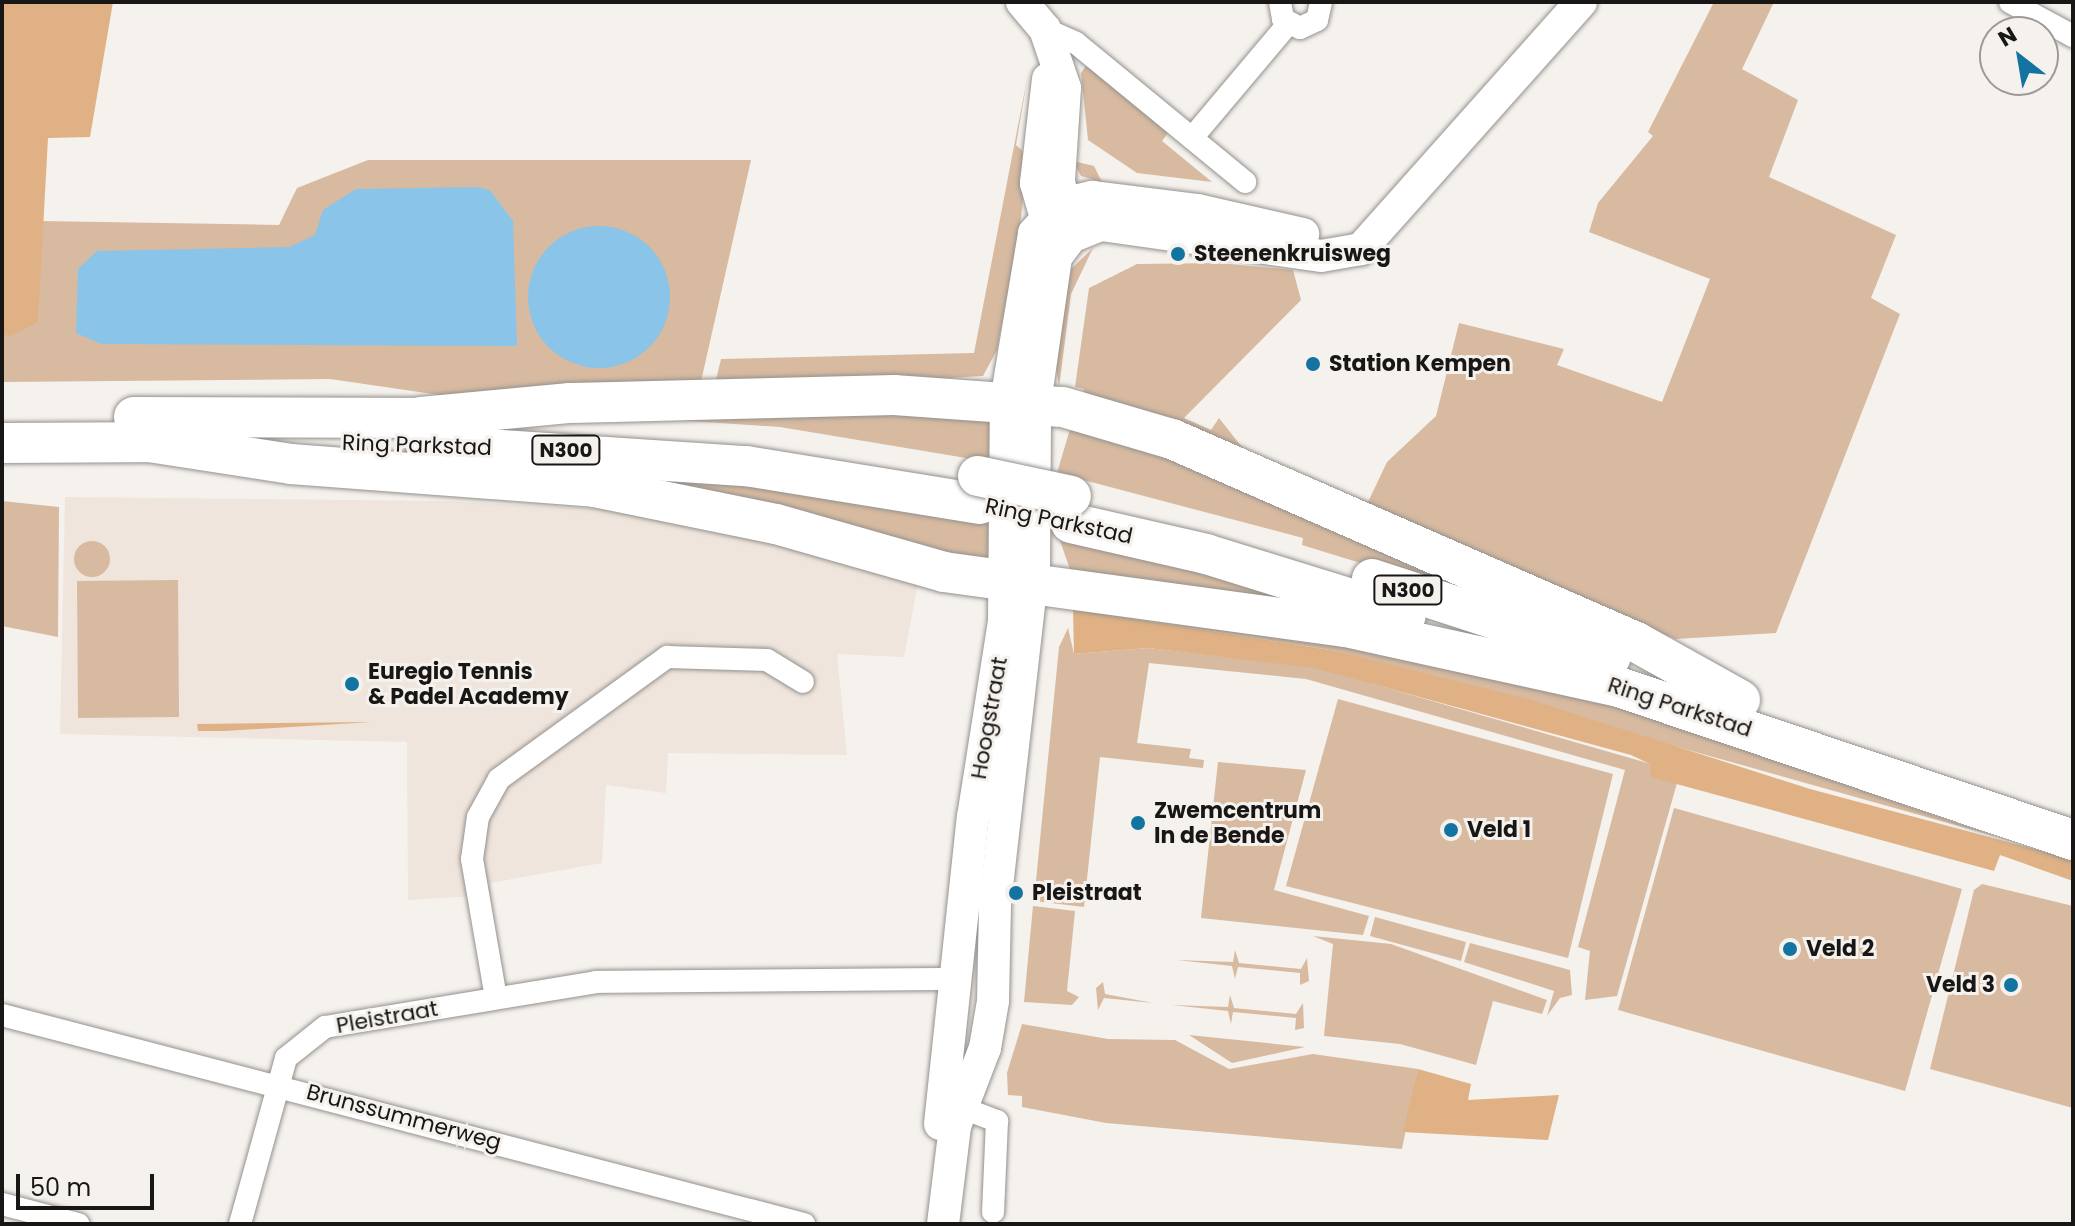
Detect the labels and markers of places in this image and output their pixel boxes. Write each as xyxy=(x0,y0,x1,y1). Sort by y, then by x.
place label: Steenenkruisweg xyxy=(1194,241,1391,267)
marker: Steenenkruisweg xyxy=(1169,245,1187,263)
place label: Station Kempen xyxy=(1329,351,1511,377)
marker: Station Kempen xyxy=(1304,355,1322,373)
place label: Euregio Tennis & Padel Academy xyxy=(368,658,569,710)
marker: Euregio Tennis & Padel Academy xyxy=(343,675,361,693)
place label: Zwemcentrum In de Bende xyxy=(1154,797,1321,848)
marker: Zwemcentrum In de Bende xyxy=(1129,814,1147,832)
place label: Veld 1 xyxy=(1467,817,1531,843)
marker: Veld 1 xyxy=(1442,821,1460,839)
place label: Pleistraat xyxy=(1032,880,1142,906)
marker: Pleistraat xyxy=(1007,884,1025,902)
place label: Veld 2 xyxy=(1806,936,1874,962)
marker: Veld 2 xyxy=(1781,940,1799,958)
place label: Veld 3 xyxy=(1926,972,1995,998)
marker: Veld 3 xyxy=(2002,976,2020,994)

